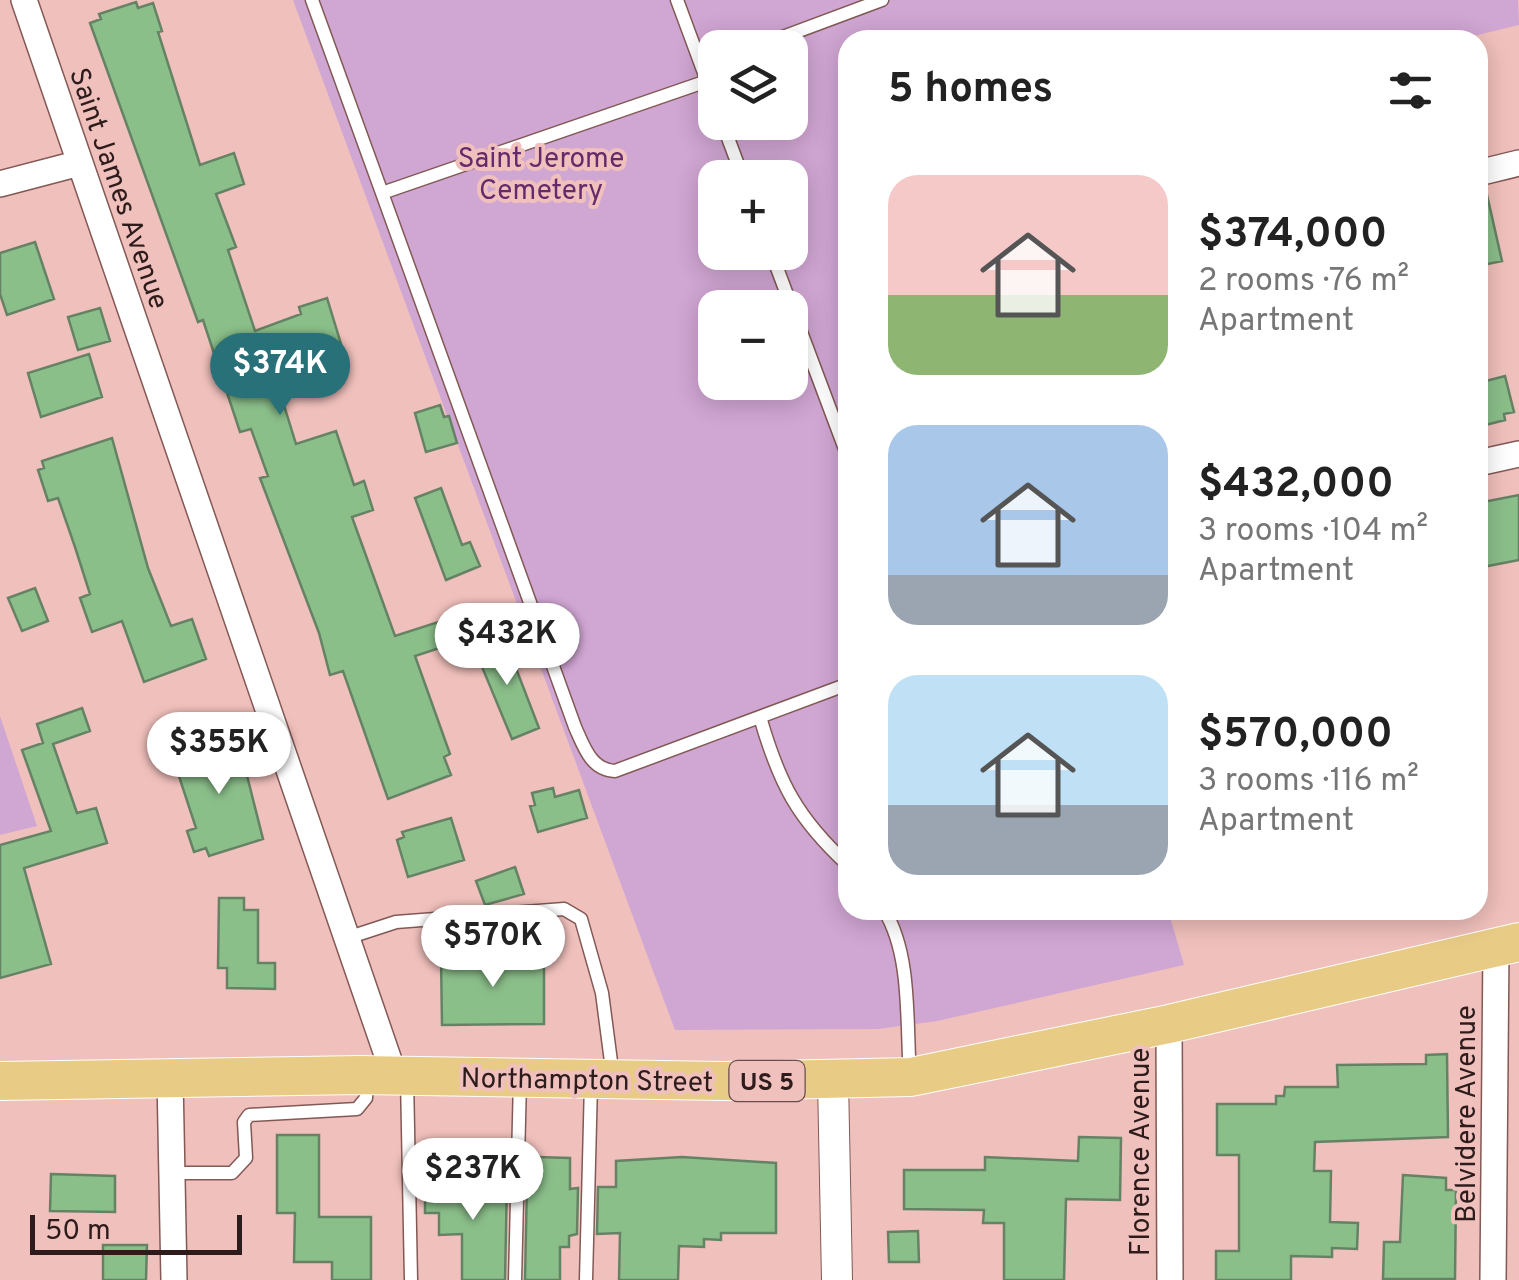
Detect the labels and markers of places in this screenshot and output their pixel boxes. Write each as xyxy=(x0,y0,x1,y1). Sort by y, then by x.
pin: $374K xyxy=(210,333,350,418)
pin: $432K xyxy=(437,603,577,688)
pin: $355K xyxy=(149,712,289,797)
pin: $570K xyxy=(423,905,563,990)
pin: $237K xyxy=(403,1138,543,1223)

